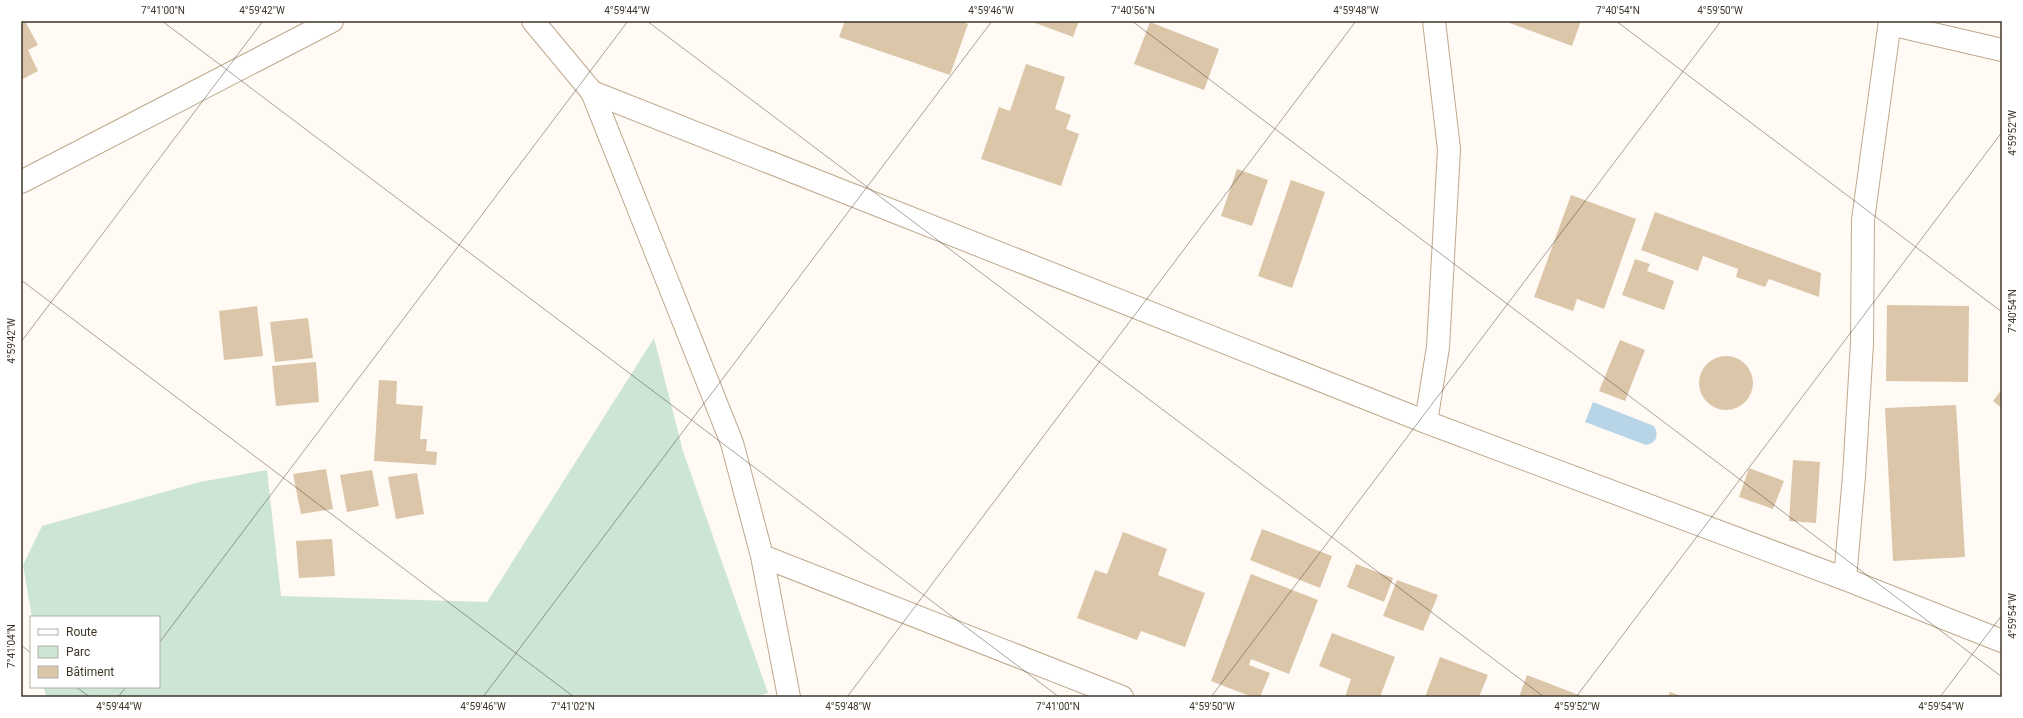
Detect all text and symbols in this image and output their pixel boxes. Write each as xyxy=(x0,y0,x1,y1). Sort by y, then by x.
text: 7°41'00"N xyxy=(141,5,185,16)
text: 4°59'42"W xyxy=(239,5,285,16)
text: 4°59'44"W xyxy=(604,5,650,16)
text: 4°59'46"W xyxy=(968,5,1014,16)
text: 7°40'56"N xyxy=(1111,5,1155,16)
text: 4°59'48"W xyxy=(1333,5,1379,16)
text: 7°40'54"N xyxy=(1596,5,1640,16)
text: 4°59'50"W xyxy=(1697,5,1743,16)
text: 4°59'52"W xyxy=(2007,110,2018,156)
text: 7°40'54"N xyxy=(2007,289,2018,333)
text: 4°59'42"W xyxy=(6,318,17,364)
text: 4°59'54"W xyxy=(2007,593,2018,639)
legend xyxy=(30,616,160,688)
text: 7°41'04"N xyxy=(6,624,17,668)
text: Route xyxy=(66,625,97,639)
text: Parc xyxy=(66,645,90,659)
text: Bâtiment xyxy=(66,665,114,679)
text: 4°59'44"W xyxy=(96,701,142,712)
text: 4°59'46"W xyxy=(460,701,506,712)
text: 7°41'02"N xyxy=(551,701,595,712)
text: 4°59'48"W xyxy=(825,701,871,712)
text: 7°41'00"N xyxy=(1036,701,1080,712)
text: 4°59'50"W xyxy=(1189,701,1235,712)
text: 4°59'52"W xyxy=(1554,701,1600,712)
text: 4°59'54"W xyxy=(1918,701,1964,712)

